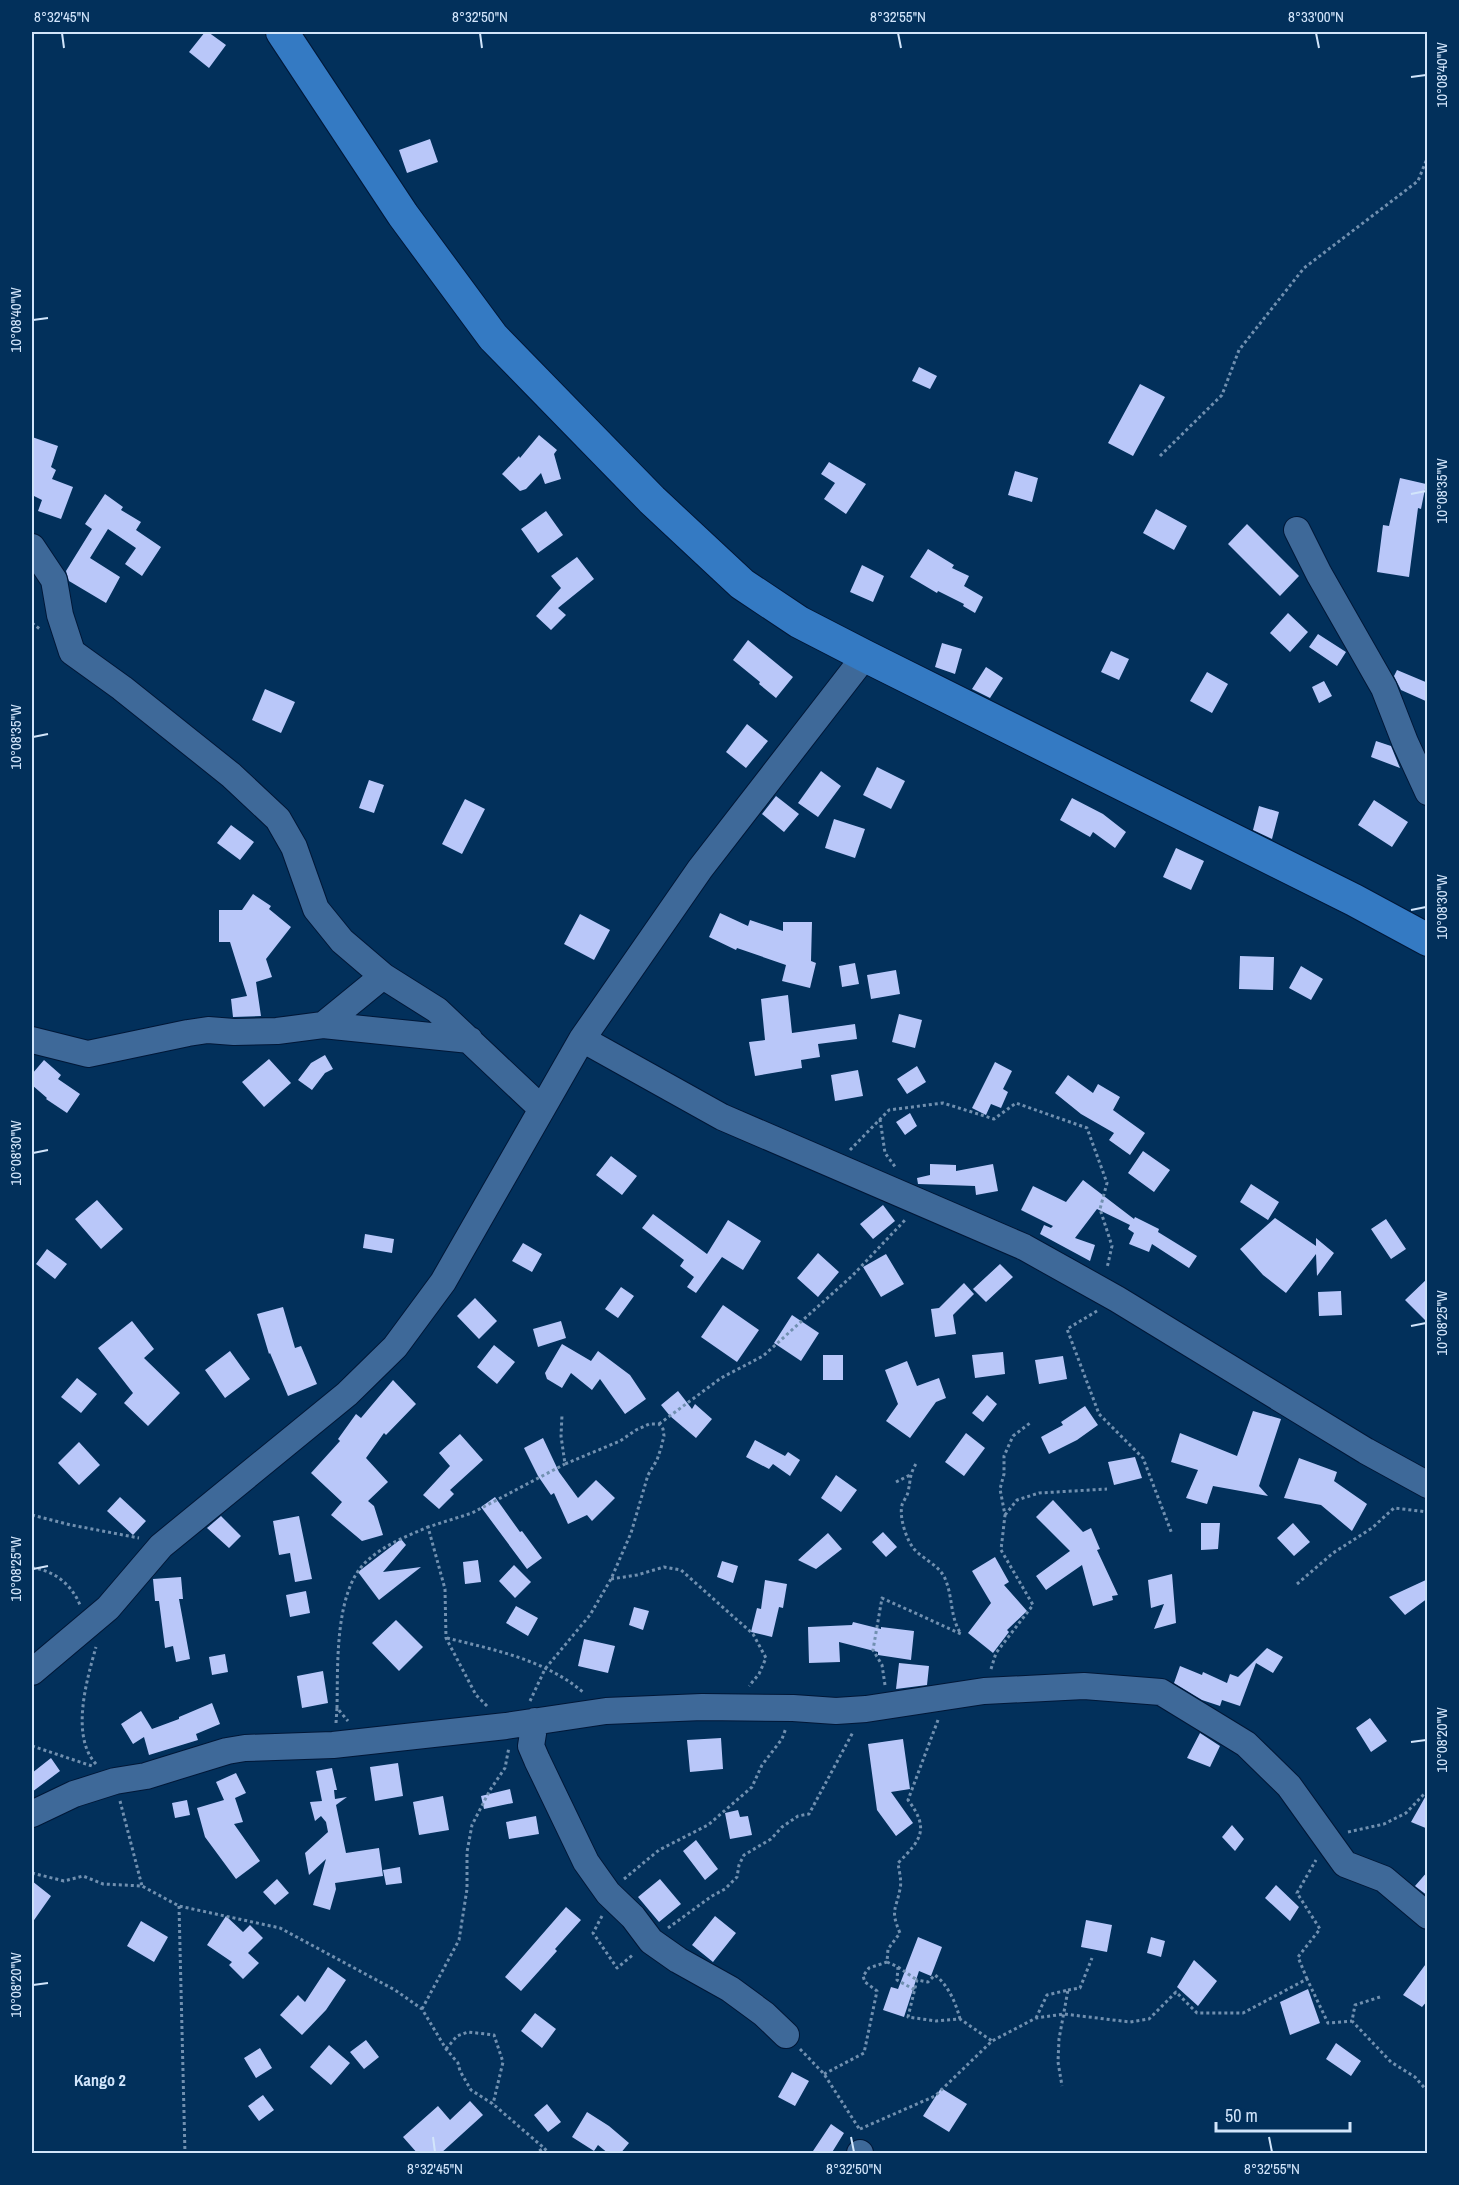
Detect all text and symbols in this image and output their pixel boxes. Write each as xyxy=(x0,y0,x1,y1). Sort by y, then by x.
text: 8°32'45"N xyxy=(34,6,90,27)
text: 8°32'50"N xyxy=(452,6,508,27)
text: 8°32'55"N xyxy=(870,6,926,27)
text: 8°33'00"N xyxy=(1288,6,1344,27)
text: 10°08'40"W xyxy=(1431,42,1452,108)
text: 10°08'40"W xyxy=(5,287,26,353)
text: 10°08'35"W xyxy=(1431,458,1452,524)
text: 10°08'35"W xyxy=(5,704,26,770)
text: 10°08'30"W xyxy=(1431,874,1452,940)
text: 10°08'30"W xyxy=(5,1120,26,1186)
text: 10°08'25"W xyxy=(1431,1290,1452,1356)
text: 10°08'25"W xyxy=(5,1536,26,1602)
text: 10°08'20"W xyxy=(1431,1707,1452,1773)
text: 10°08'20"W xyxy=(5,1952,26,2018)
district label: Kango 2 xyxy=(74,2069,126,2091)
scale bar xyxy=(1216,2095,1350,2133)
text: 50 m xyxy=(1225,2103,1258,2128)
text: 8°32'45"N xyxy=(407,2158,463,2179)
text: 8°32'50"N xyxy=(826,2158,882,2179)
text: 8°32'55"N xyxy=(1244,2158,1300,2179)

